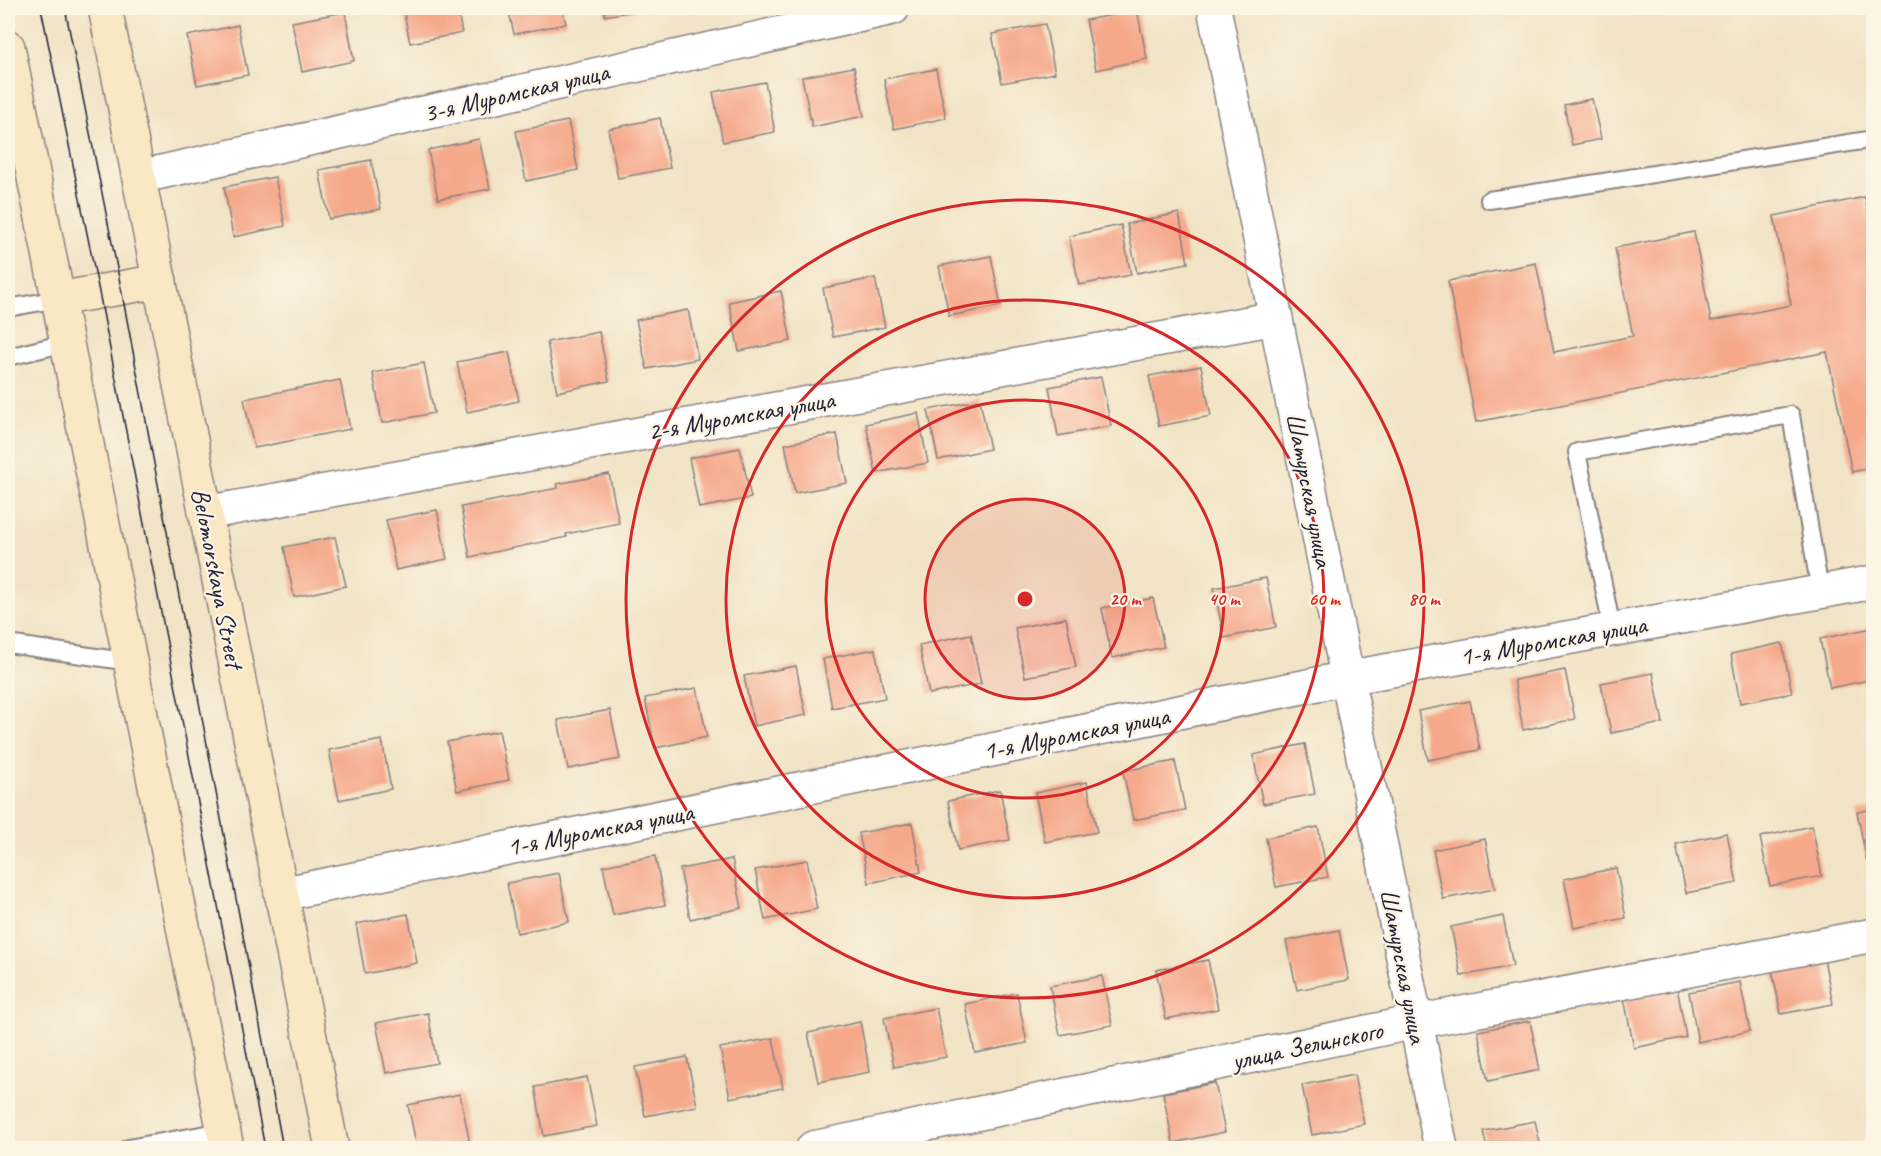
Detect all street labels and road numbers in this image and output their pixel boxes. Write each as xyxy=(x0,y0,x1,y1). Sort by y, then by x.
street label: 3-я Муромская улица xyxy=(420,55,613,130)
street label: 2-я Муромская улица xyxy=(645,383,839,448)
street label: Шатурская улица xyxy=(1278,410,1341,572)
street label: Belomorskaya Street xyxy=(184,486,252,674)
street label: 1-я Муромская улица xyxy=(1457,608,1651,673)
street label: 1-я Муромская улица xyxy=(980,699,1174,768)
street label: 1-я Муромская улица xyxy=(504,795,698,864)
street label: Шатурская улица xyxy=(1372,886,1435,1048)
street label: улица Зелинского xyxy=(1227,1013,1387,1078)

